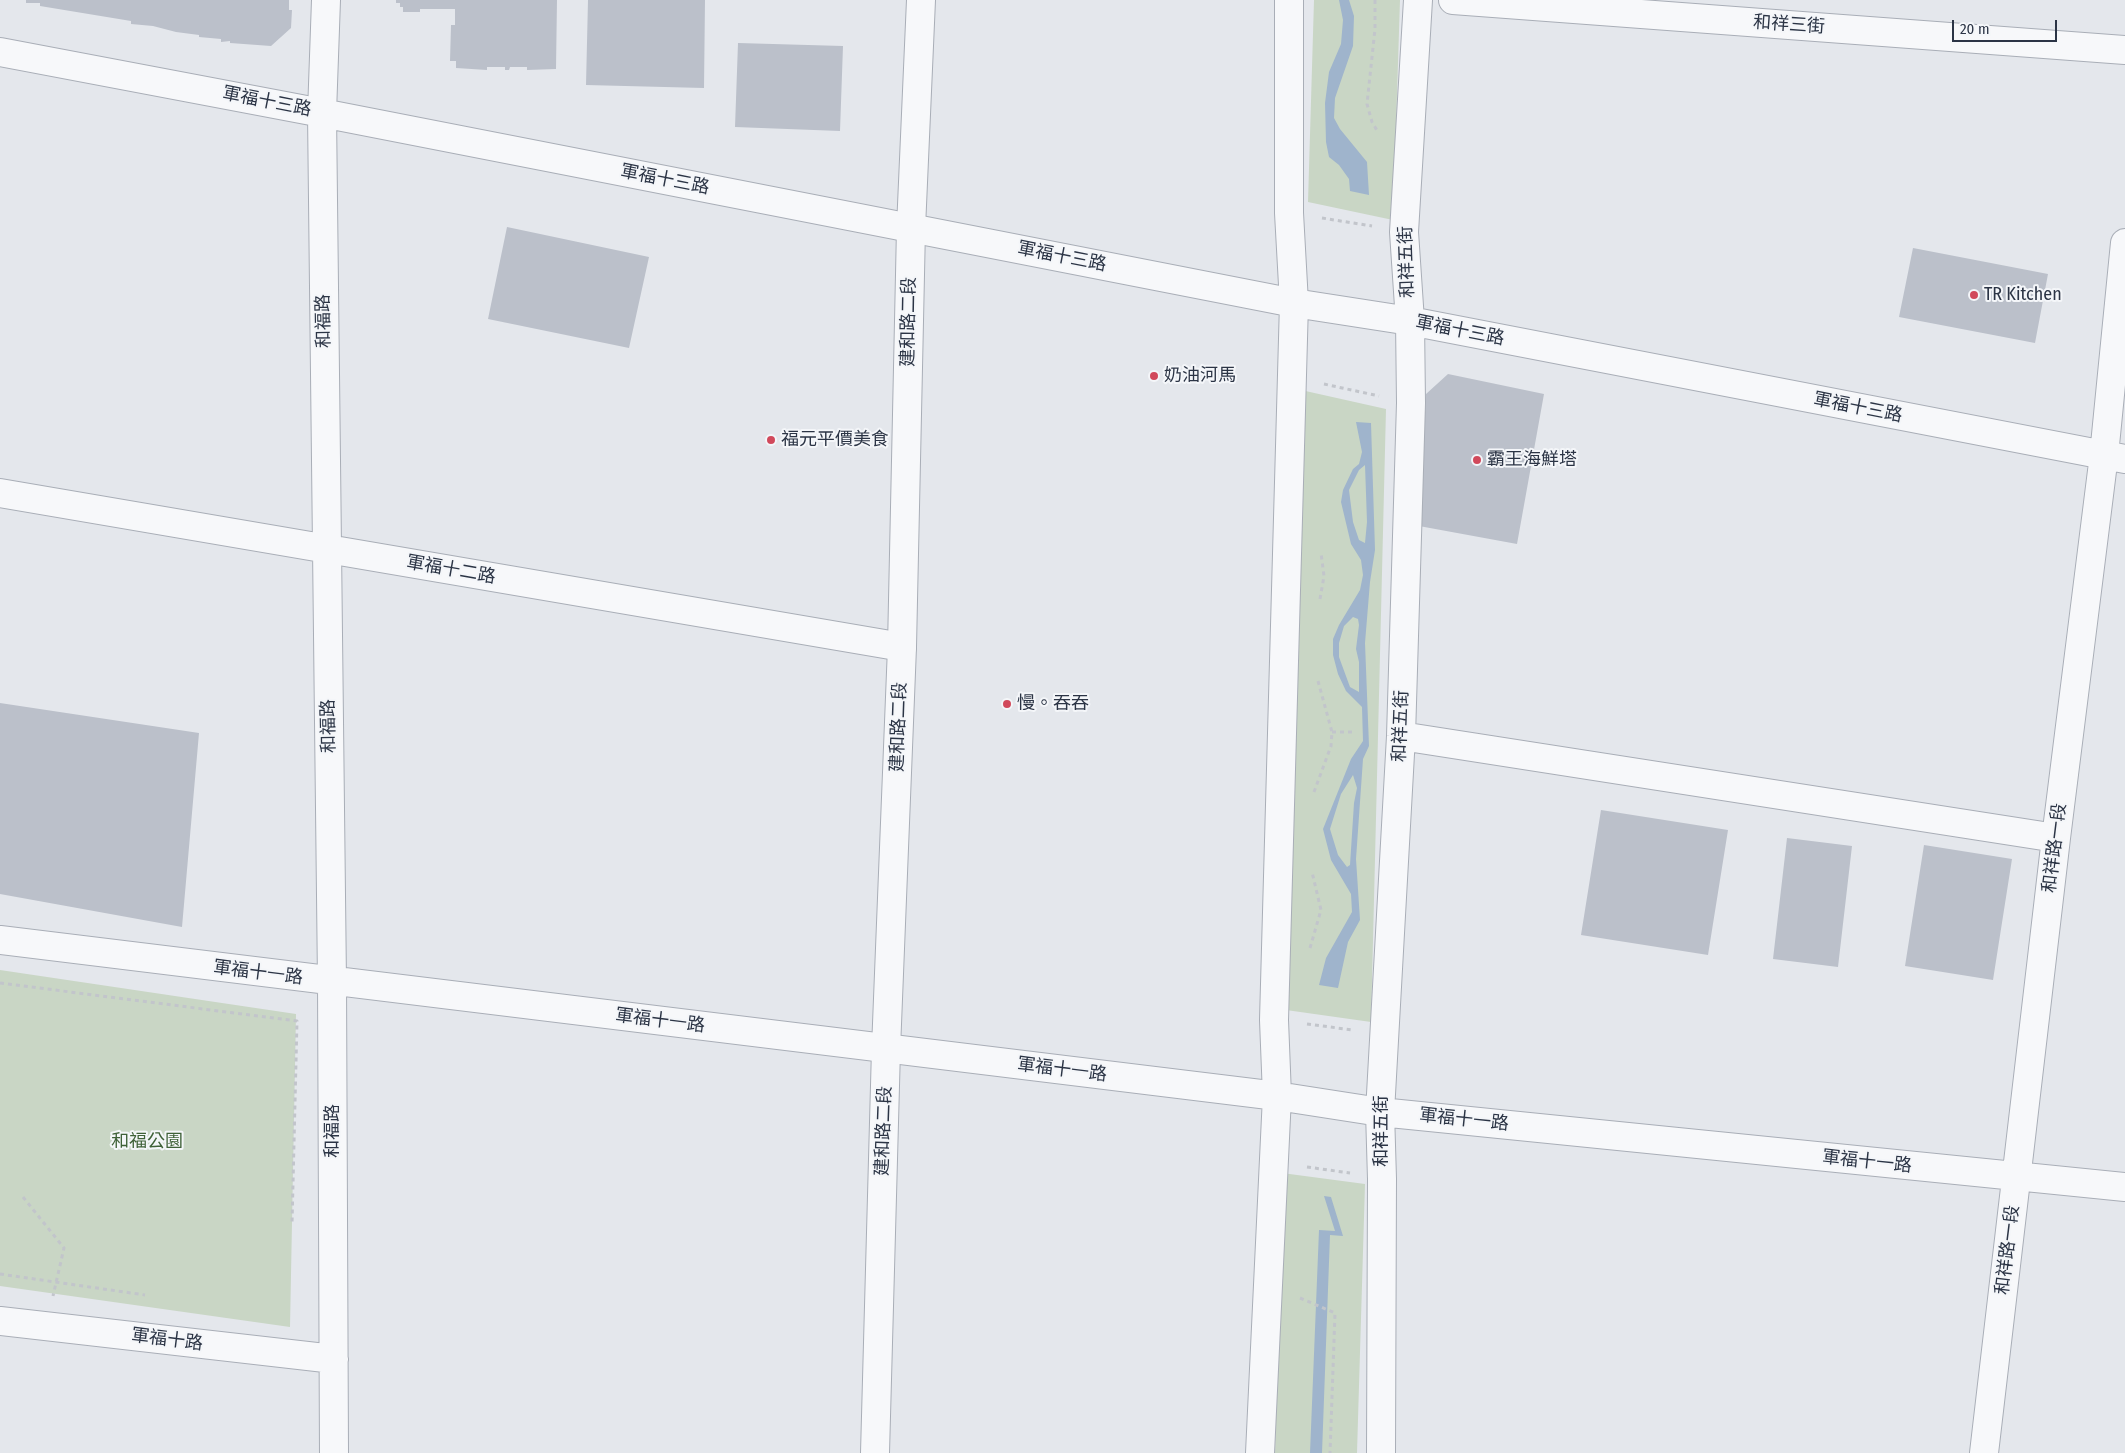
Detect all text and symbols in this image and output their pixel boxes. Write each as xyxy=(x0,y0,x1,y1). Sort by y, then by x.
scale bar xyxy=(1955,10,2060,42)
street label: 和祥三街 xyxy=(1752,12,1826,38)
text: 20 m xyxy=(1960,20,1990,38)
street label: 軍福十三路 xyxy=(221,83,313,121)
street label: 軍福十三路 xyxy=(619,161,711,199)
street label: 和祥五街 xyxy=(1395,226,1419,298)
street label: 軍福十三路 xyxy=(1016,238,1108,276)
street label: 建和路二段 xyxy=(897,277,921,367)
place label: TR Kitchen xyxy=(1984,284,2062,306)
marker: TR Kitchen xyxy=(1968,289,1980,301)
street label: 和福路 xyxy=(313,294,335,348)
street label: 軍福十三路 xyxy=(1414,312,1506,350)
place label: 奶油河馬 xyxy=(1164,365,1236,387)
marker: 奶油河馬 xyxy=(1148,370,1160,382)
street label: 軍福十三路 xyxy=(1812,389,1904,427)
place label: 福元平價美食 xyxy=(781,429,889,451)
marker: 福元平價美食 xyxy=(765,434,777,446)
place label: 霸王海鮮塔 xyxy=(1487,449,1577,471)
marker: 霸王海鮮塔 xyxy=(1471,454,1483,466)
street label: 軍福十二路 xyxy=(405,552,497,588)
street label: 建和路二段 xyxy=(887,682,911,772)
street label: 和祥五街 xyxy=(1389,690,1413,762)
place label: 慢。吞吞 xyxy=(1017,693,1089,715)
marker: 慢。吞吞 xyxy=(1001,698,1013,710)
street label: 和福路 xyxy=(318,699,340,753)
street label: 和祥路一段 xyxy=(2039,802,2071,894)
street label: 軍福十一路 xyxy=(212,957,304,989)
street label: 軍福十一路 xyxy=(614,1005,706,1037)
street label: 軍福十一路 xyxy=(1016,1054,1108,1086)
street label: 建和路二段 xyxy=(872,1086,896,1176)
street label: 和祥五街 xyxy=(1371,1095,1393,1167)
street label: 和福路 xyxy=(322,1104,344,1158)
street label: 軍福十一路 xyxy=(1418,1105,1510,1135)
park label: 和福公園 xyxy=(111,1131,183,1153)
street label: 軍福十一路 xyxy=(1821,1147,1913,1177)
street label: 和祥路一段 xyxy=(1992,1204,2024,1296)
street label: 軍福十路 xyxy=(130,1325,204,1355)

